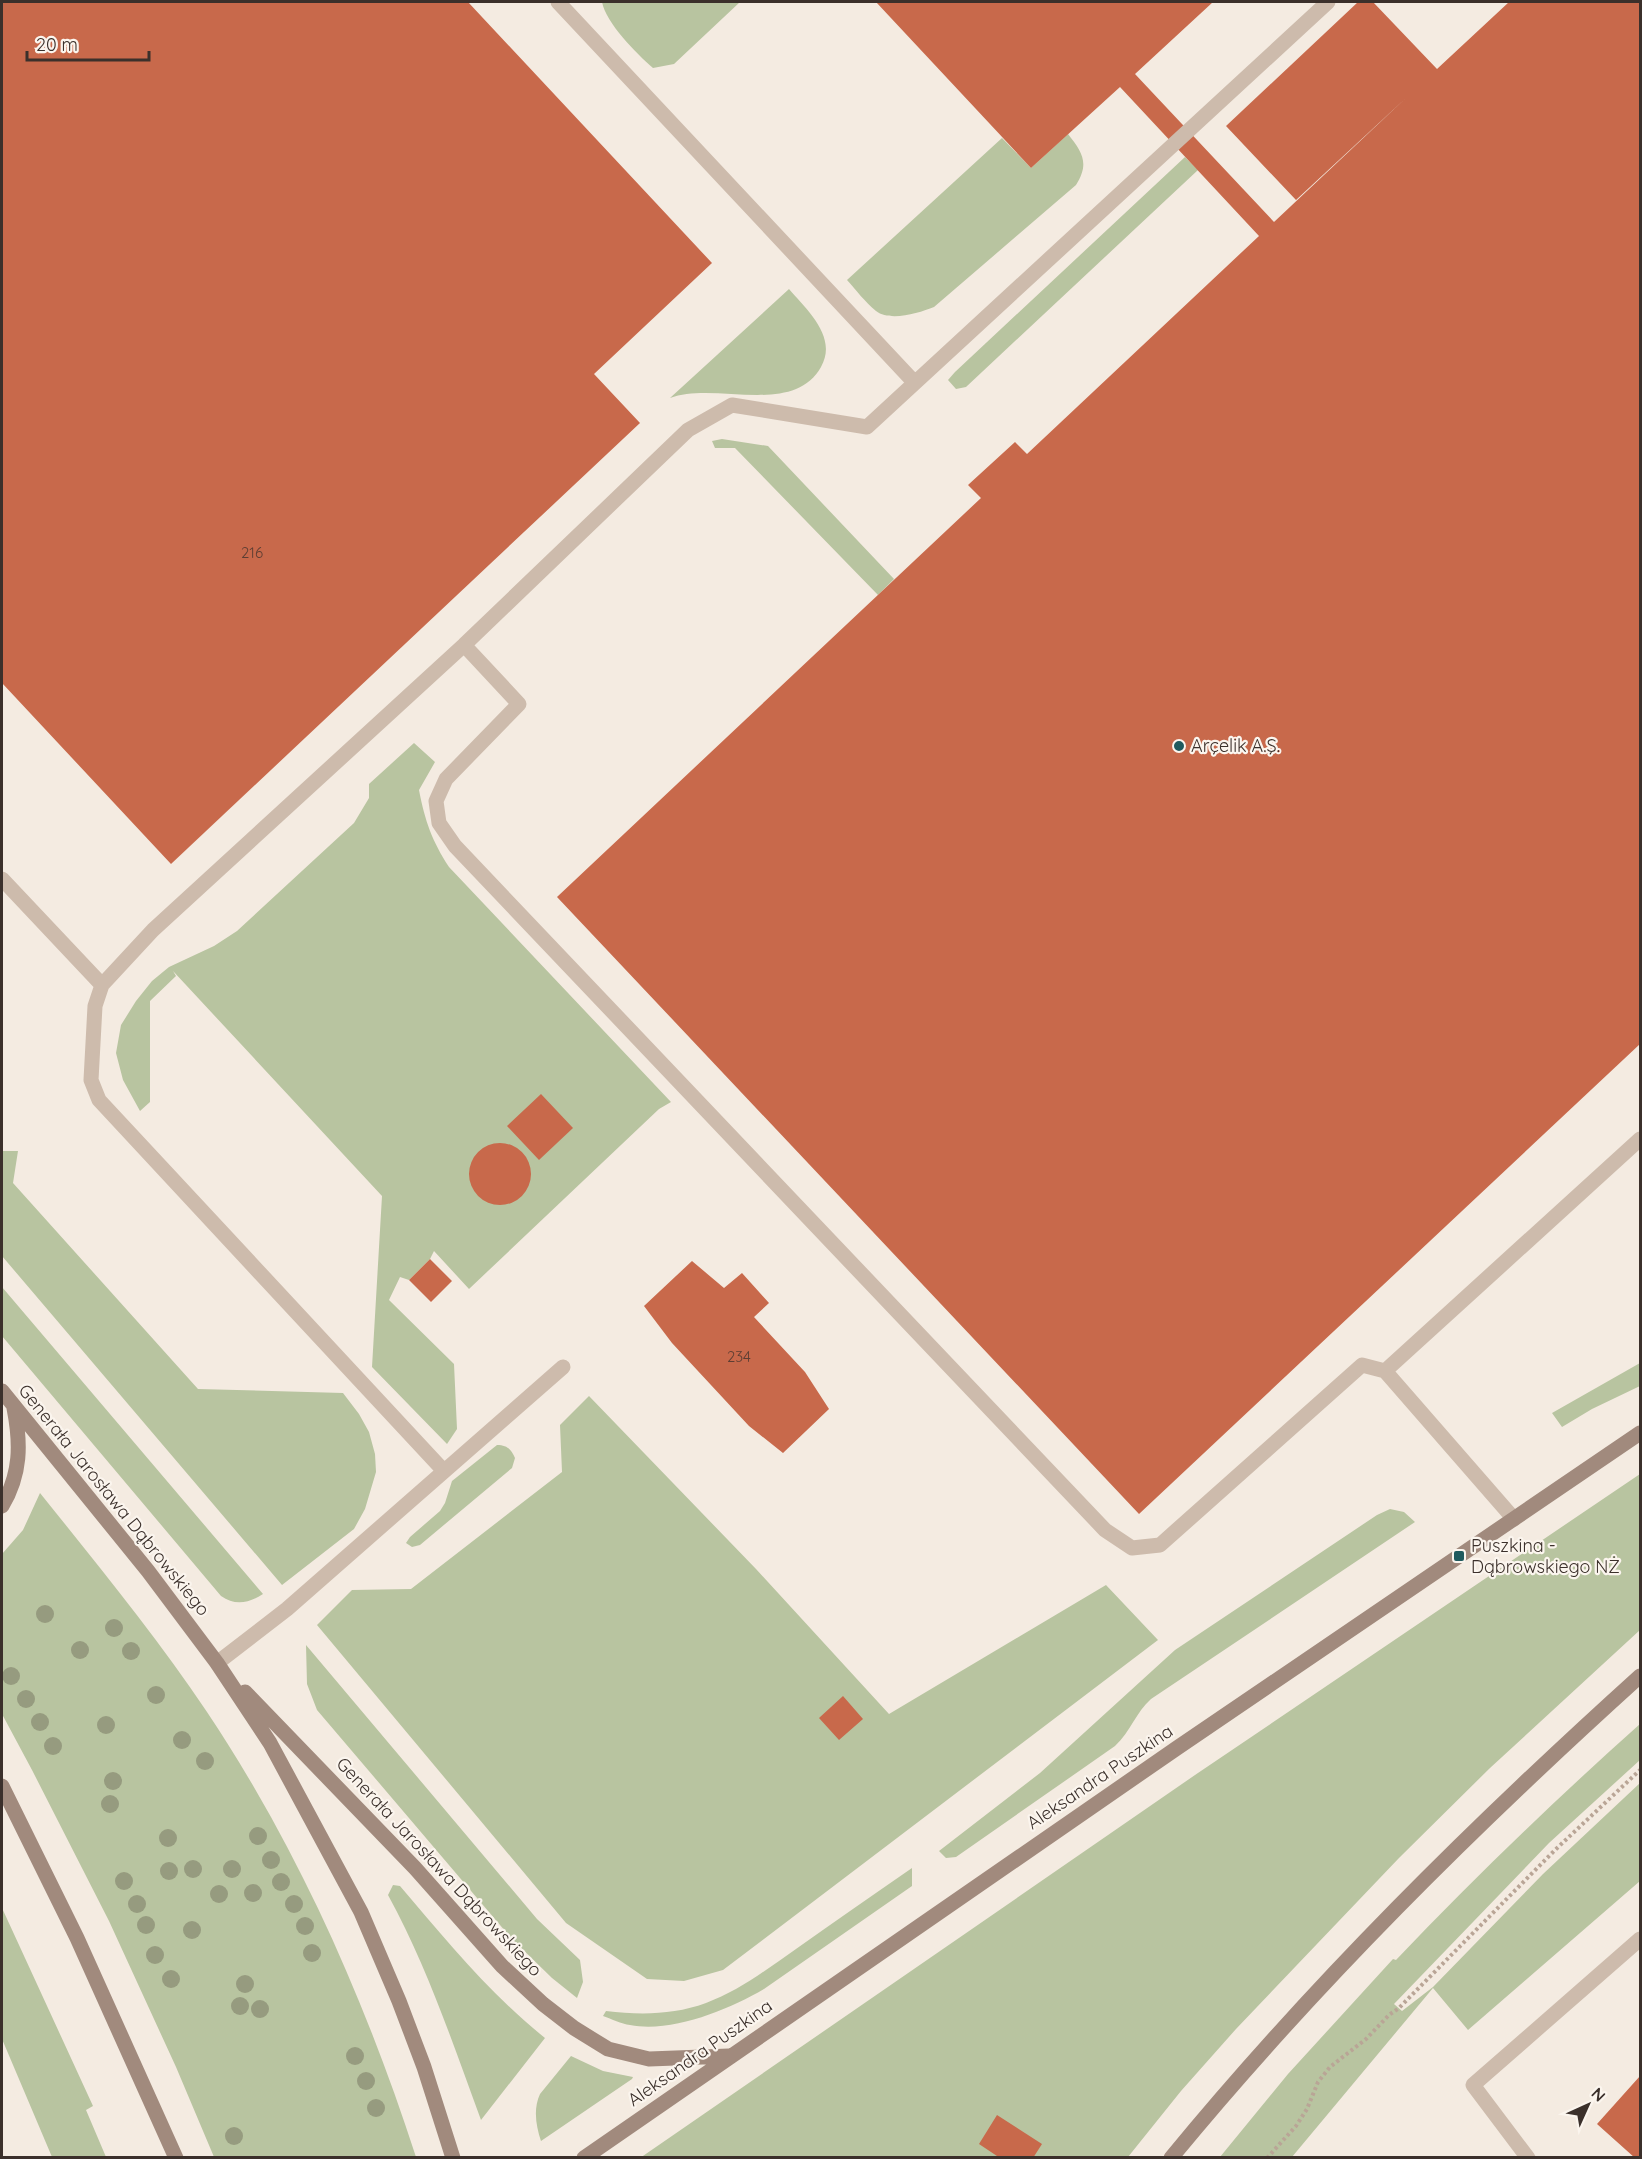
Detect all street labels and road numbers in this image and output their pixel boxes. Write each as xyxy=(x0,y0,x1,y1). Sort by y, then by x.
street label: Generała Jarosława Dąbrowskiego xyxy=(14,1379,215,1620)
street label: Aleksandra Puszkina xyxy=(1022,1719,1177,1834)
street label: Generała Jarosława Dąbrowskiego xyxy=(332,1752,547,1981)
street label: Aleksandra Puszkina xyxy=(623,1994,777,2111)

